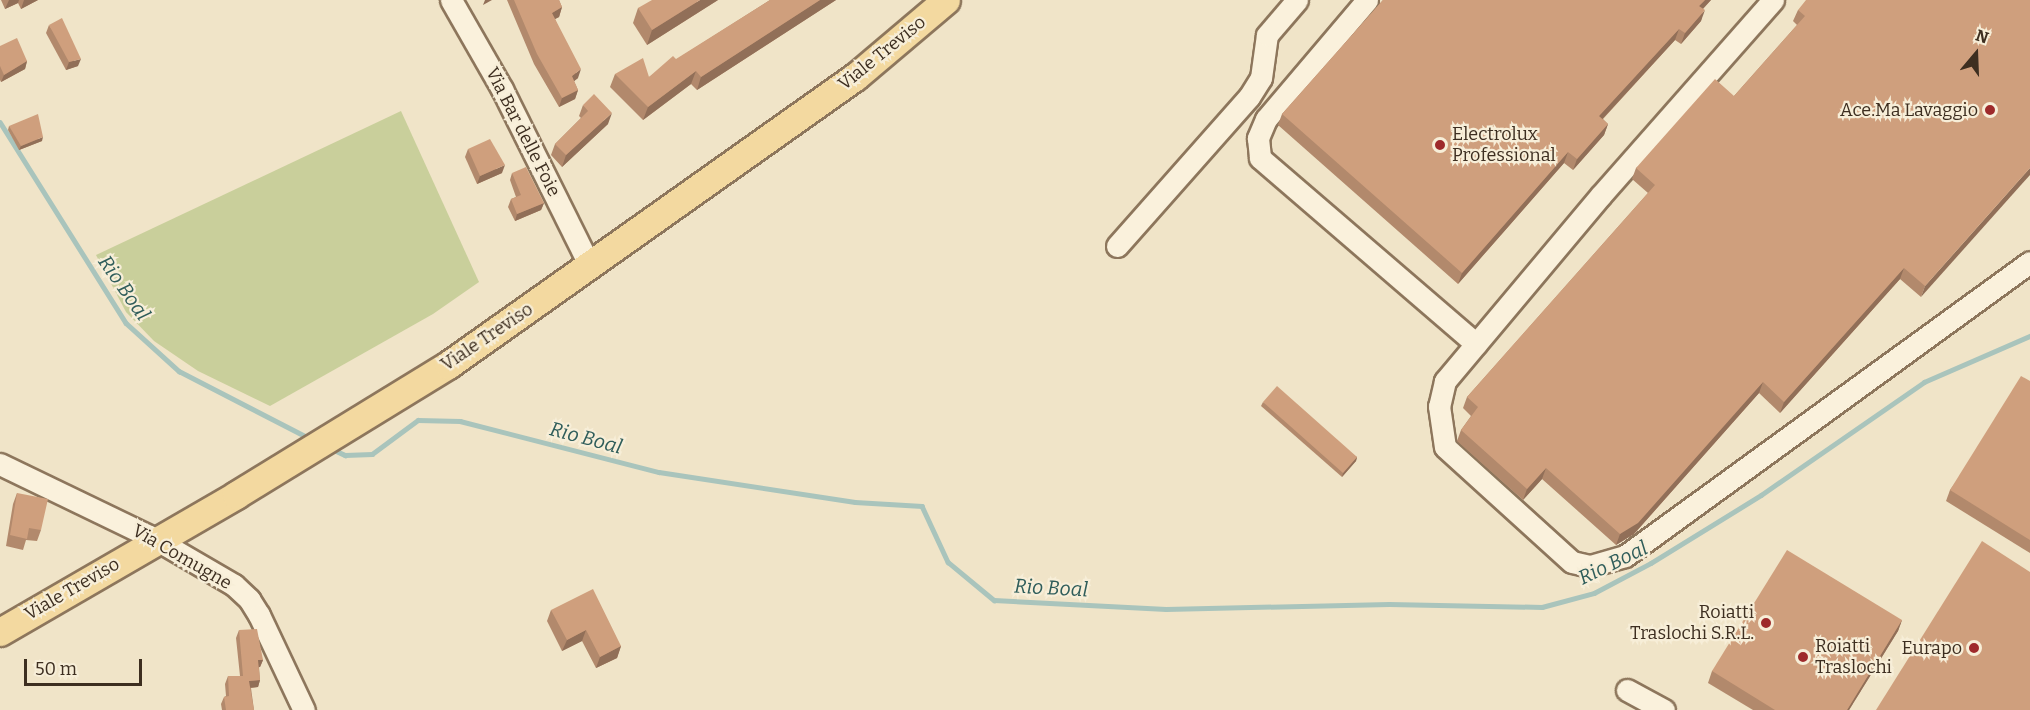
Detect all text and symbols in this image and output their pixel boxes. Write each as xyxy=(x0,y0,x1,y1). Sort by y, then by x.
street label: Viale Treviso xyxy=(834,11,930,95)
north arrow xyxy=(1946,24,2006,84)
text: N xyxy=(1973,26,1991,47)
street label: Via Bar delle Foie xyxy=(481,64,565,200)
place label: Ace.Ma Lavaggio xyxy=(1840,99,1978,121)
marker: Ace.Ma Lavaggio xyxy=(1983,103,1997,117)
place label: Electrolux Professional xyxy=(1452,124,1556,166)
marker: Electrolux Professional xyxy=(1433,138,1447,152)
water label: Rio Boal xyxy=(93,251,155,325)
street label: Viale Treviso xyxy=(437,298,537,376)
water label: Rio Boal xyxy=(547,417,625,459)
street label: Via Comugne xyxy=(128,520,236,594)
water label: Rio Boal xyxy=(1574,536,1652,590)
street label: Viale Treviso xyxy=(21,553,123,625)
water label: Rio Boal xyxy=(1013,574,1089,602)
place label: Roiatti Traslochi S.R.L. xyxy=(1630,602,1754,644)
marker: Roiatti Traslochi S.R.L. xyxy=(1759,616,1773,630)
place label: Roiatti Traslochi xyxy=(1815,636,1892,678)
place label: Eurapo xyxy=(1902,637,1962,659)
marker: Eurapo xyxy=(1967,641,1981,655)
scale bar xyxy=(27,647,146,685)
marker: Roiatti Traslochi xyxy=(1796,650,1810,664)
text: 50 m xyxy=(35,658,77,680)

